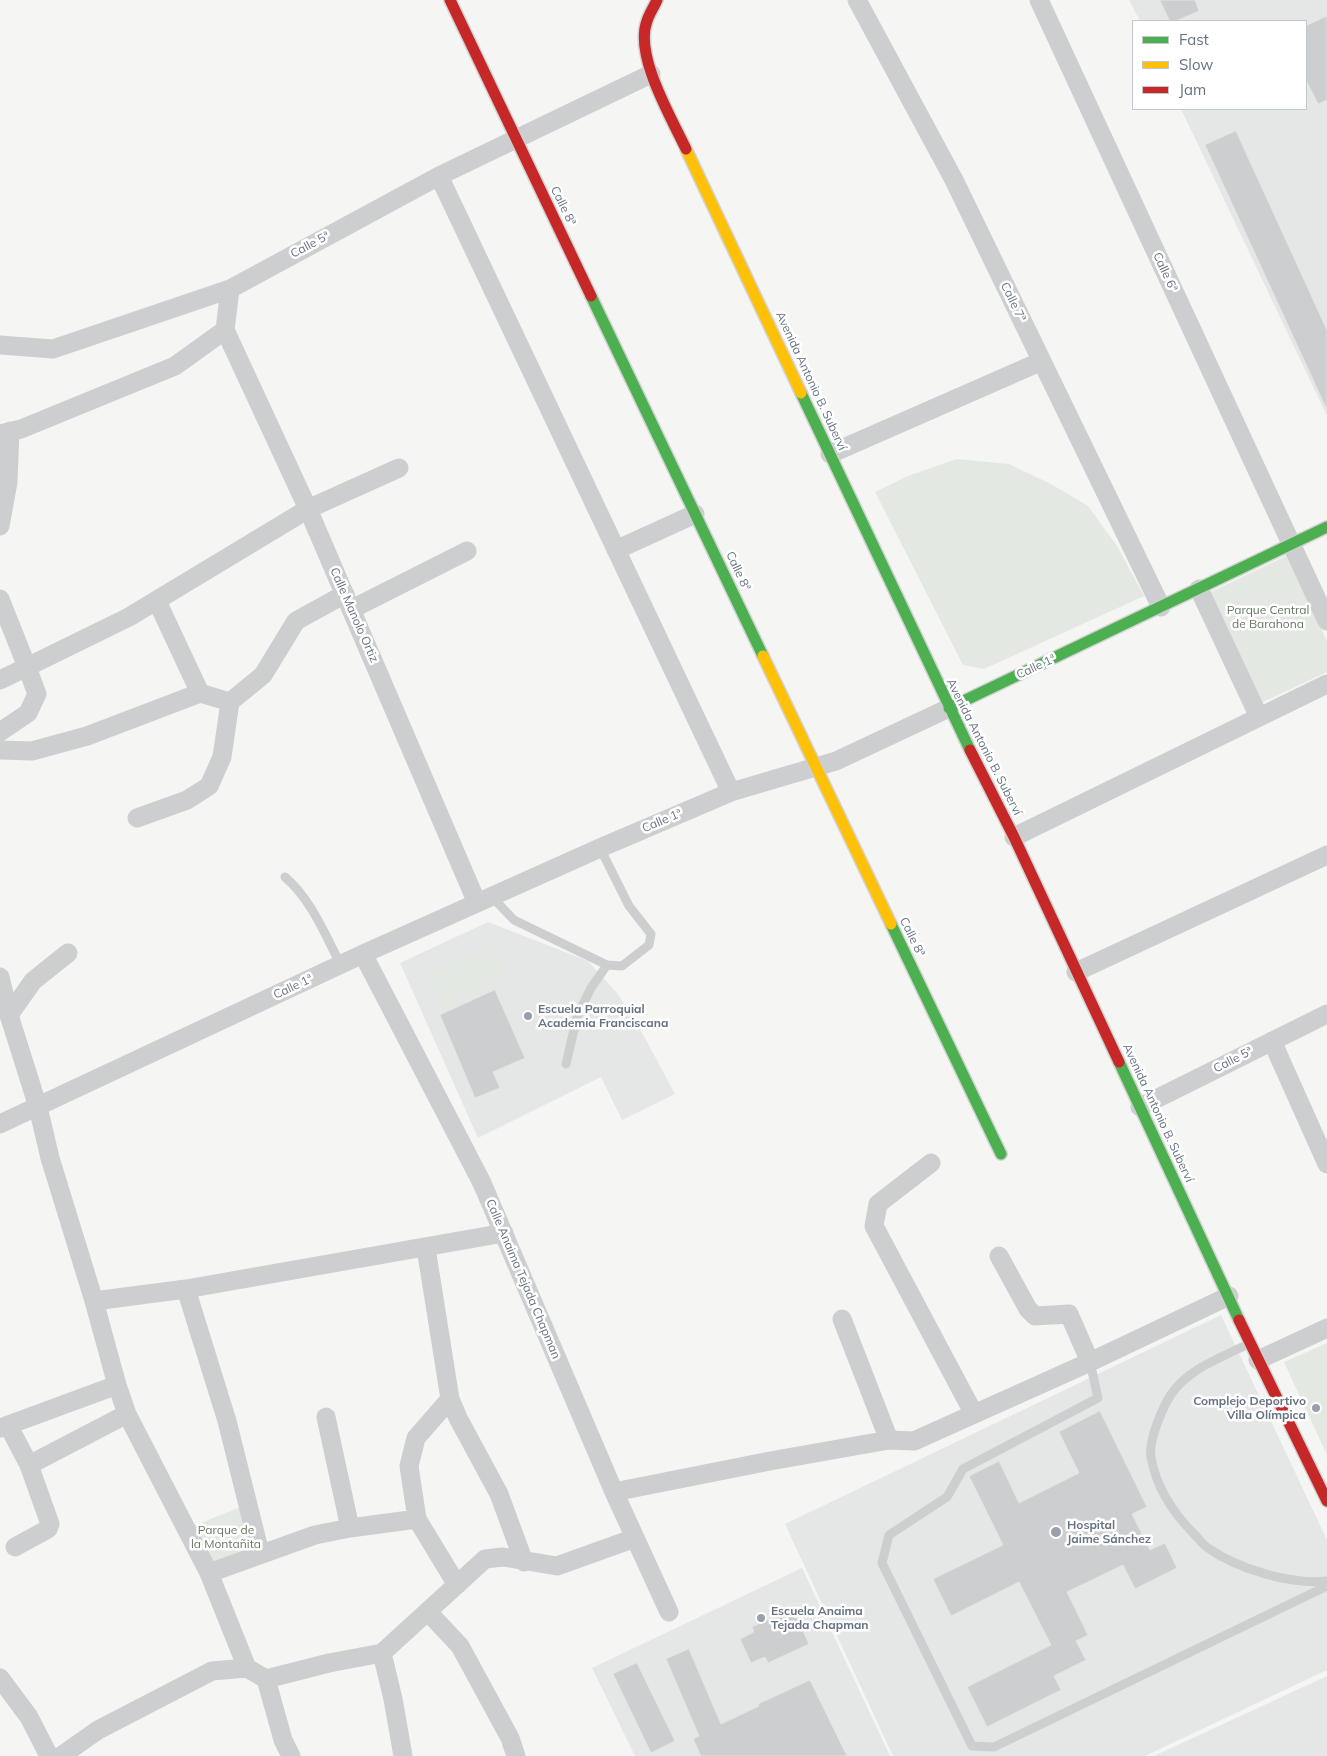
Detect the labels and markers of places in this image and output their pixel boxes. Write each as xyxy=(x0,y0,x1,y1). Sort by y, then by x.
place label: Escuela Parroquial Academia Franciscana xyxy=(538,1002,668,1030)
marker: Escuela Parroquial Academia Franciscana xyxy=(522,1010,534,1022)
place label: Complejo Deportivo Villa Olímpica xyxy=(1193,1394,1306,1422)
marker: Complejo Deportivo Villa Olímpica xyxy=(1310,1402,1322,1414)
place label: Hospital Jaime Sánchez xyxy=(1067,1518,1151,1546)
marker: Hospital Jaime Sánchez xyxy=(1049,1525,1063,1539)
place label: Escuela Anaima Tejada Chapman xyxy=(771,1604,869,1632)
marker: Escuela Anaima Tejada Chapman xyxy=(755,1612,767,1624)

